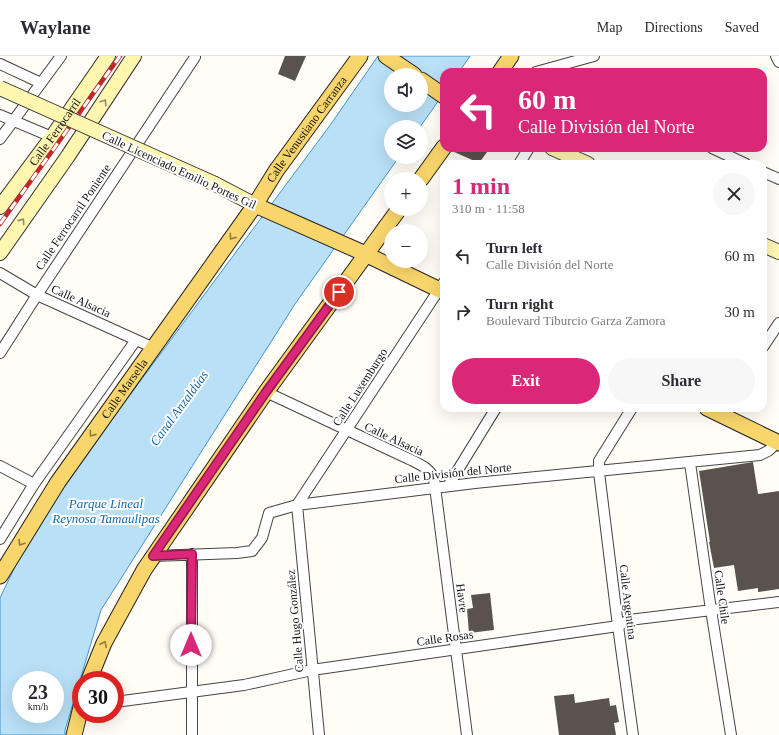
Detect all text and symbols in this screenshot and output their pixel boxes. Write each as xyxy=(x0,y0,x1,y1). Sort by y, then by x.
text: Waylane xyxy=(20,17,91,38)
text: Map xyxy=(597,20,622,35)
text: Directions xyxy=(644,20,703,35)
text: Saved xyxy=(725,20,759,35)
map controls xyxy=(384,68,428,268)
button: sound xyxy=(384,68,428,112)
street label: Calle Venustiano Carranza xyxy=(264,73,350,185)
icon: left xyxy=(452,84,504,136)
text: 60 m xyxy=(518,84,576,115)
street label: Calle Ferrocarril xyxy=(26,95,84,169)
one-way arrow xyxy=(99,99,107,106)
text: Calle División del Norte xyxy=(518,117,694,137)
button: layers xyxy=(384,120,428,164)
street label: Calle Licenciado Emilio Portes Gil xyxy=(100,128,259,212)
street label: Calle Ferrocarril Poniente xyxy=(32,161,114,273)
button: + xyxy=(384,172,428,216)
text: 1 min xyxy=(452,173,510,199)
button: close xyxy=(713,173,755,215)
text: 310 m · 11:58 xyxy=(452,201,525,216)
one-way arrow xyxy=(17,218,24,225)
button: − xyxy=(384,224,428,268)
one-way arrow xyxy=(230,232,237,239)
text: Turn left xyxy=(486,240,543,256)
icon: left xyxy=(452,245,474,267)
text: 60 m xyxy=(725,248,755,264)
text: Calle División del Norte xyxy=(486,257,613,272)
pin xyxy=(322,275,356,309)
icon: arrive xyxy=(328,281,350,303)
street label: Calle Alsacia xyxy=(49,282,114,321)
text: Turn right xyxy=(486,296,553,312)
icon: right xyxy=(452,301,474,323)
text: 30 m xyxy=(725,304,755,320)
text: Boulevard Tiburcio Garza Zamora xyxy=(486,313,665,328)
street label: Calle Luxemburgo xyxy=(330,345,390,429)
street label: Calle Marsella xyxy=(98,355,151,421)
button: Exit xyxy=(452,358,600,404)
button: Share xyxy=(608,358,755,404)
water label: Canal Anzaldúas xyxy=(147,368,211,448)
street label: Calle Alsacia xyxy=(362,419,426,459)
one-way arrow xyxy=(90,430,97,437)
street label: Calle División del Norte xyxy=(394,460,512,486)
water label: Parque Lineal Reynosa Tamaulipas xyxy=(51,496,160,526)
one-way arrow xyxy=(18,539,26,546)
street label: Calle Argentina xyxy=(616,564,640,641)
street label: Calle Hugo González xyxy=(284,569,306,673)
street label: Calle Chile xyxy=(711,569,733,625)
street label: Havre xyxy=(453,583,471,613)
position arrow xyxy=(170,624,212,666)
street label: Calle Rosas xyxy=(416,627,475,649)
one-way arrow xyxy=(99,641,107,648)
speed limit sign: 30 xyxy=(72,671,124,723)
text: 23 xyxy=(28,681,48,703)
text: km/h xyxy=(28,701,48,712)

